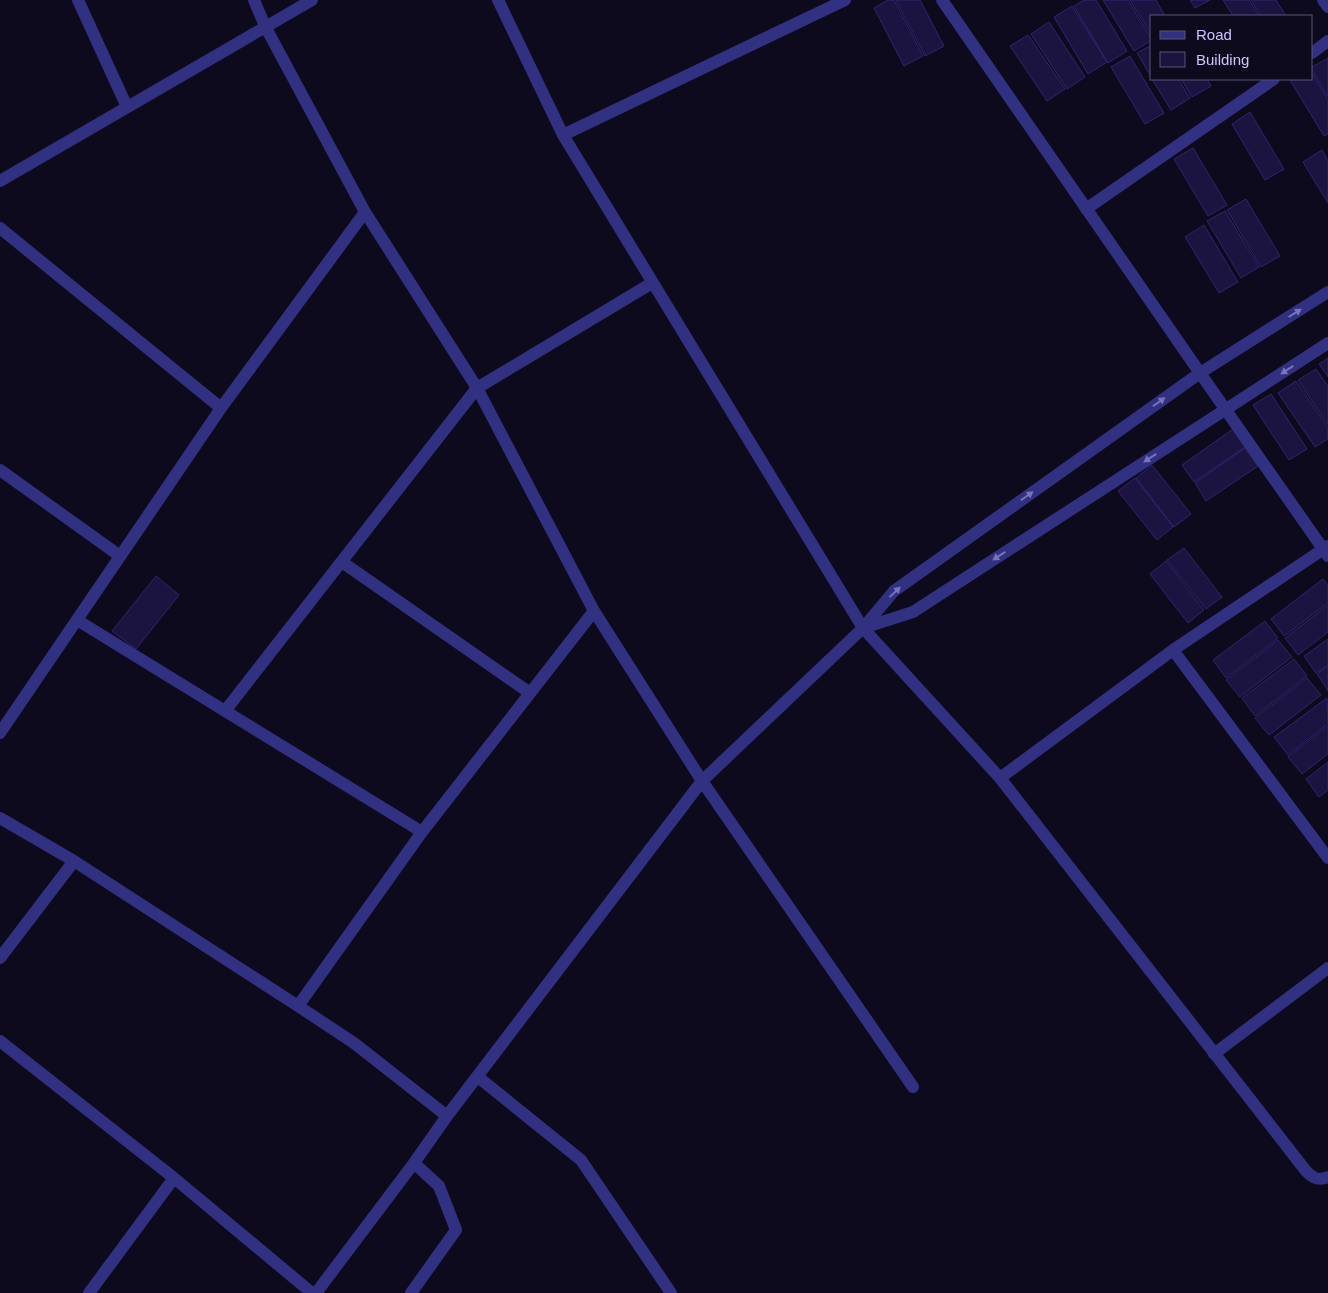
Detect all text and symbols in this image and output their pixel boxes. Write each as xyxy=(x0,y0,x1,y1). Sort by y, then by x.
legend xyxy=(1150,15,1313,80)
text: Road xyxy=(1196,26,1232,43)
text: Building xyxy=(1196,51,1249,68)
one-way arrow xyxy=(1288,308,1301,318)
one-way arrow xyxy=(1280,365,1294,374)
one-way arrow xyxy=(1152,397,1166,407)
one-way arrow xyxy=(1144,453,1157,462)
one-way arrow xyxy=(1020,492,1033,502)
one-way arrow xyxy=(993,551,1006,560)
one-way arrow xyxy=(889,586,901,597)

